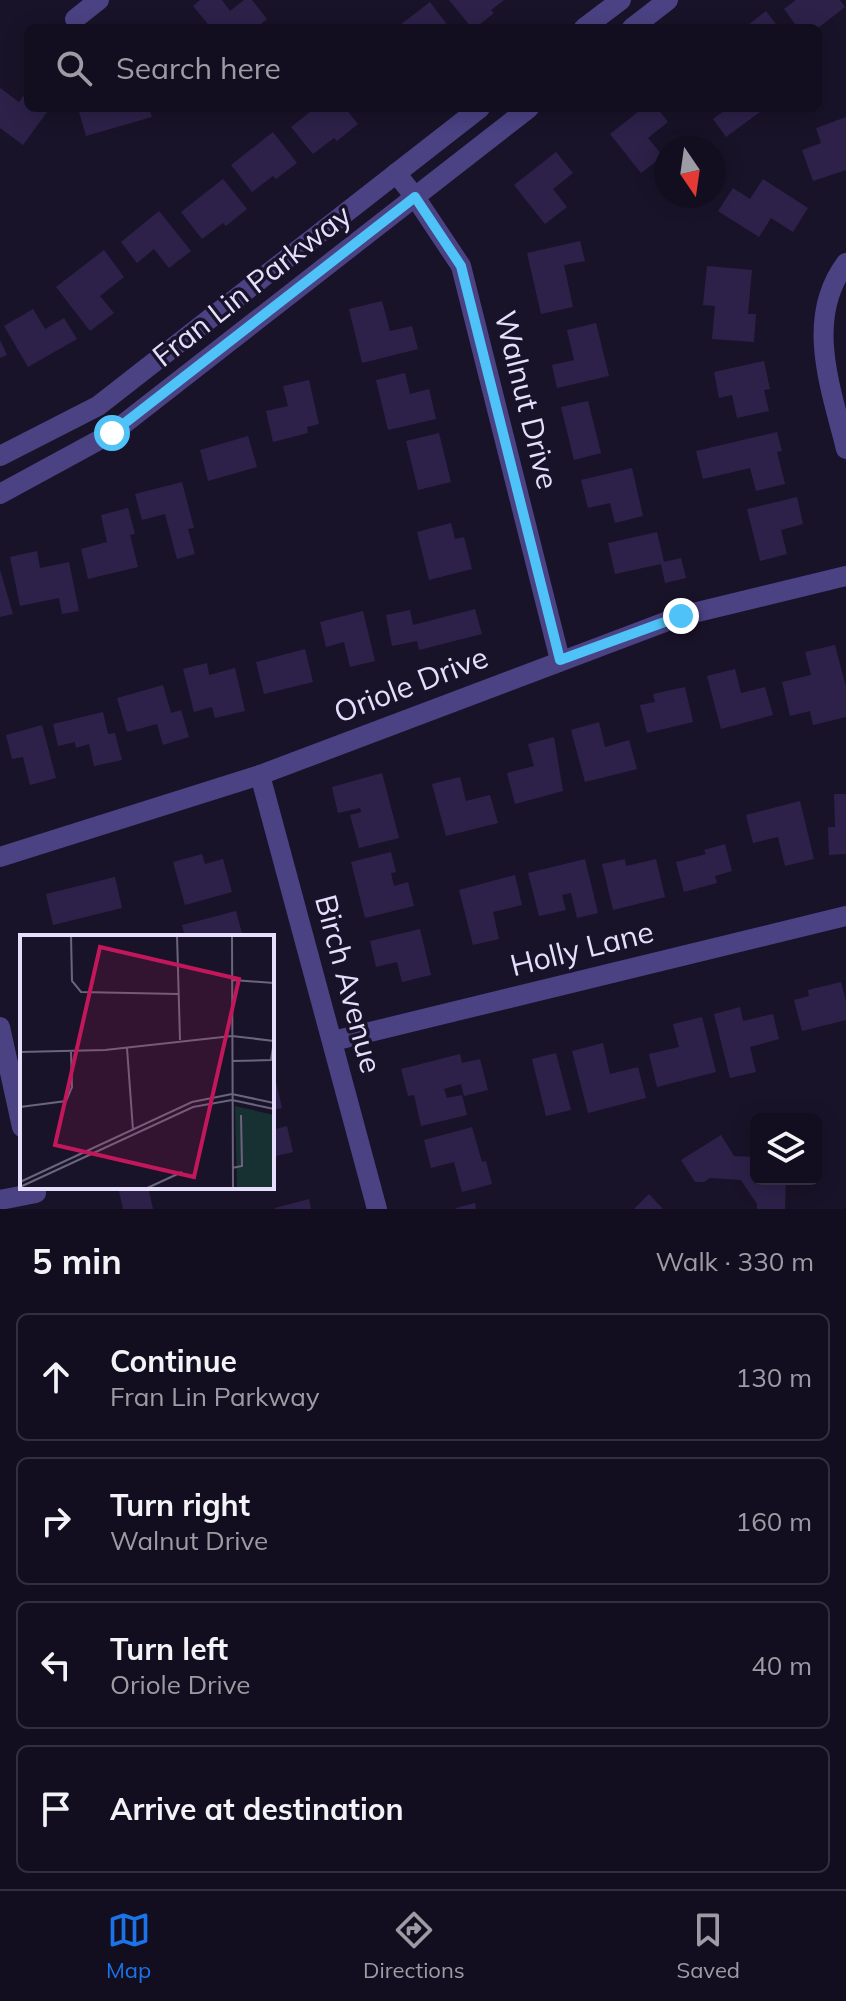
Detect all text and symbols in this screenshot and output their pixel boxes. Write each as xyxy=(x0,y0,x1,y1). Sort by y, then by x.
search box xyxy=(24,24,822,112)
icon: search xyxy=(52,46,96,90)
text: Search here xyxy=(116,49,281,87)
north arrow xyxy=(654,136,726,208)
street label: Fran Lin Parkway xyxy=(144,196,358,375)
street label: Walnut Drive xyxy=(486,307,567,493)
route start xyxy=(94,415,130,451)
route end xyxy=(663,598,699,634)
street label: Oriole Drive xyxy=(328,637,493,731)
street label: Birch Avenue xyxy=(307,890,391,1077)
street label: Holly Lane xyxy=(506,912,657,984)
inset map xyxy=(20,935,274,1189)
map controls xyxy=(750,1113,822,1185)
button: layers xyxy=(750,1113,822,1185)
text: 5 min xyxy=(32,1240,122,1283)
text: Walk · 330 m xyxy=(655,1245,814,1278)
text: Continue xyxy=(110,1342,237,1380)
icon: ahead xyxy=(34,1355,78,1399)
text: 130 m xyxy=(736,1361,812,1394)
text: Fran Lin Parkway xyxy=(110,1380,320,1413)
text: Turn right xyxy=(110,1486,250,1524)
icon: right xyxy=(34,1499,78,1543)
text: 160 m xyxy=(736,1505,812,1538)
text: Walnut Drive xyxy=(110,1524,268,1557)
text: Turn left xyxy=(110,1630,228,1668)
icon: left xyxy=(34,1643,78,1687)
text: 40 m xyxy=(751,1649,812,1682)
text: Oriole Drive xyxy=(110,1668,250,1701)
icon: arrive xyxy=(34,1787,78,1831)
text: Arrive at destination xyxy=(110,1790,404,1828)
tab: Map xyxy=(106,1908,151,1984)
tab: Directions xyxy=(363,1908,465,1984)
tab: Saved xyxy=(677,1908,740,1984)

